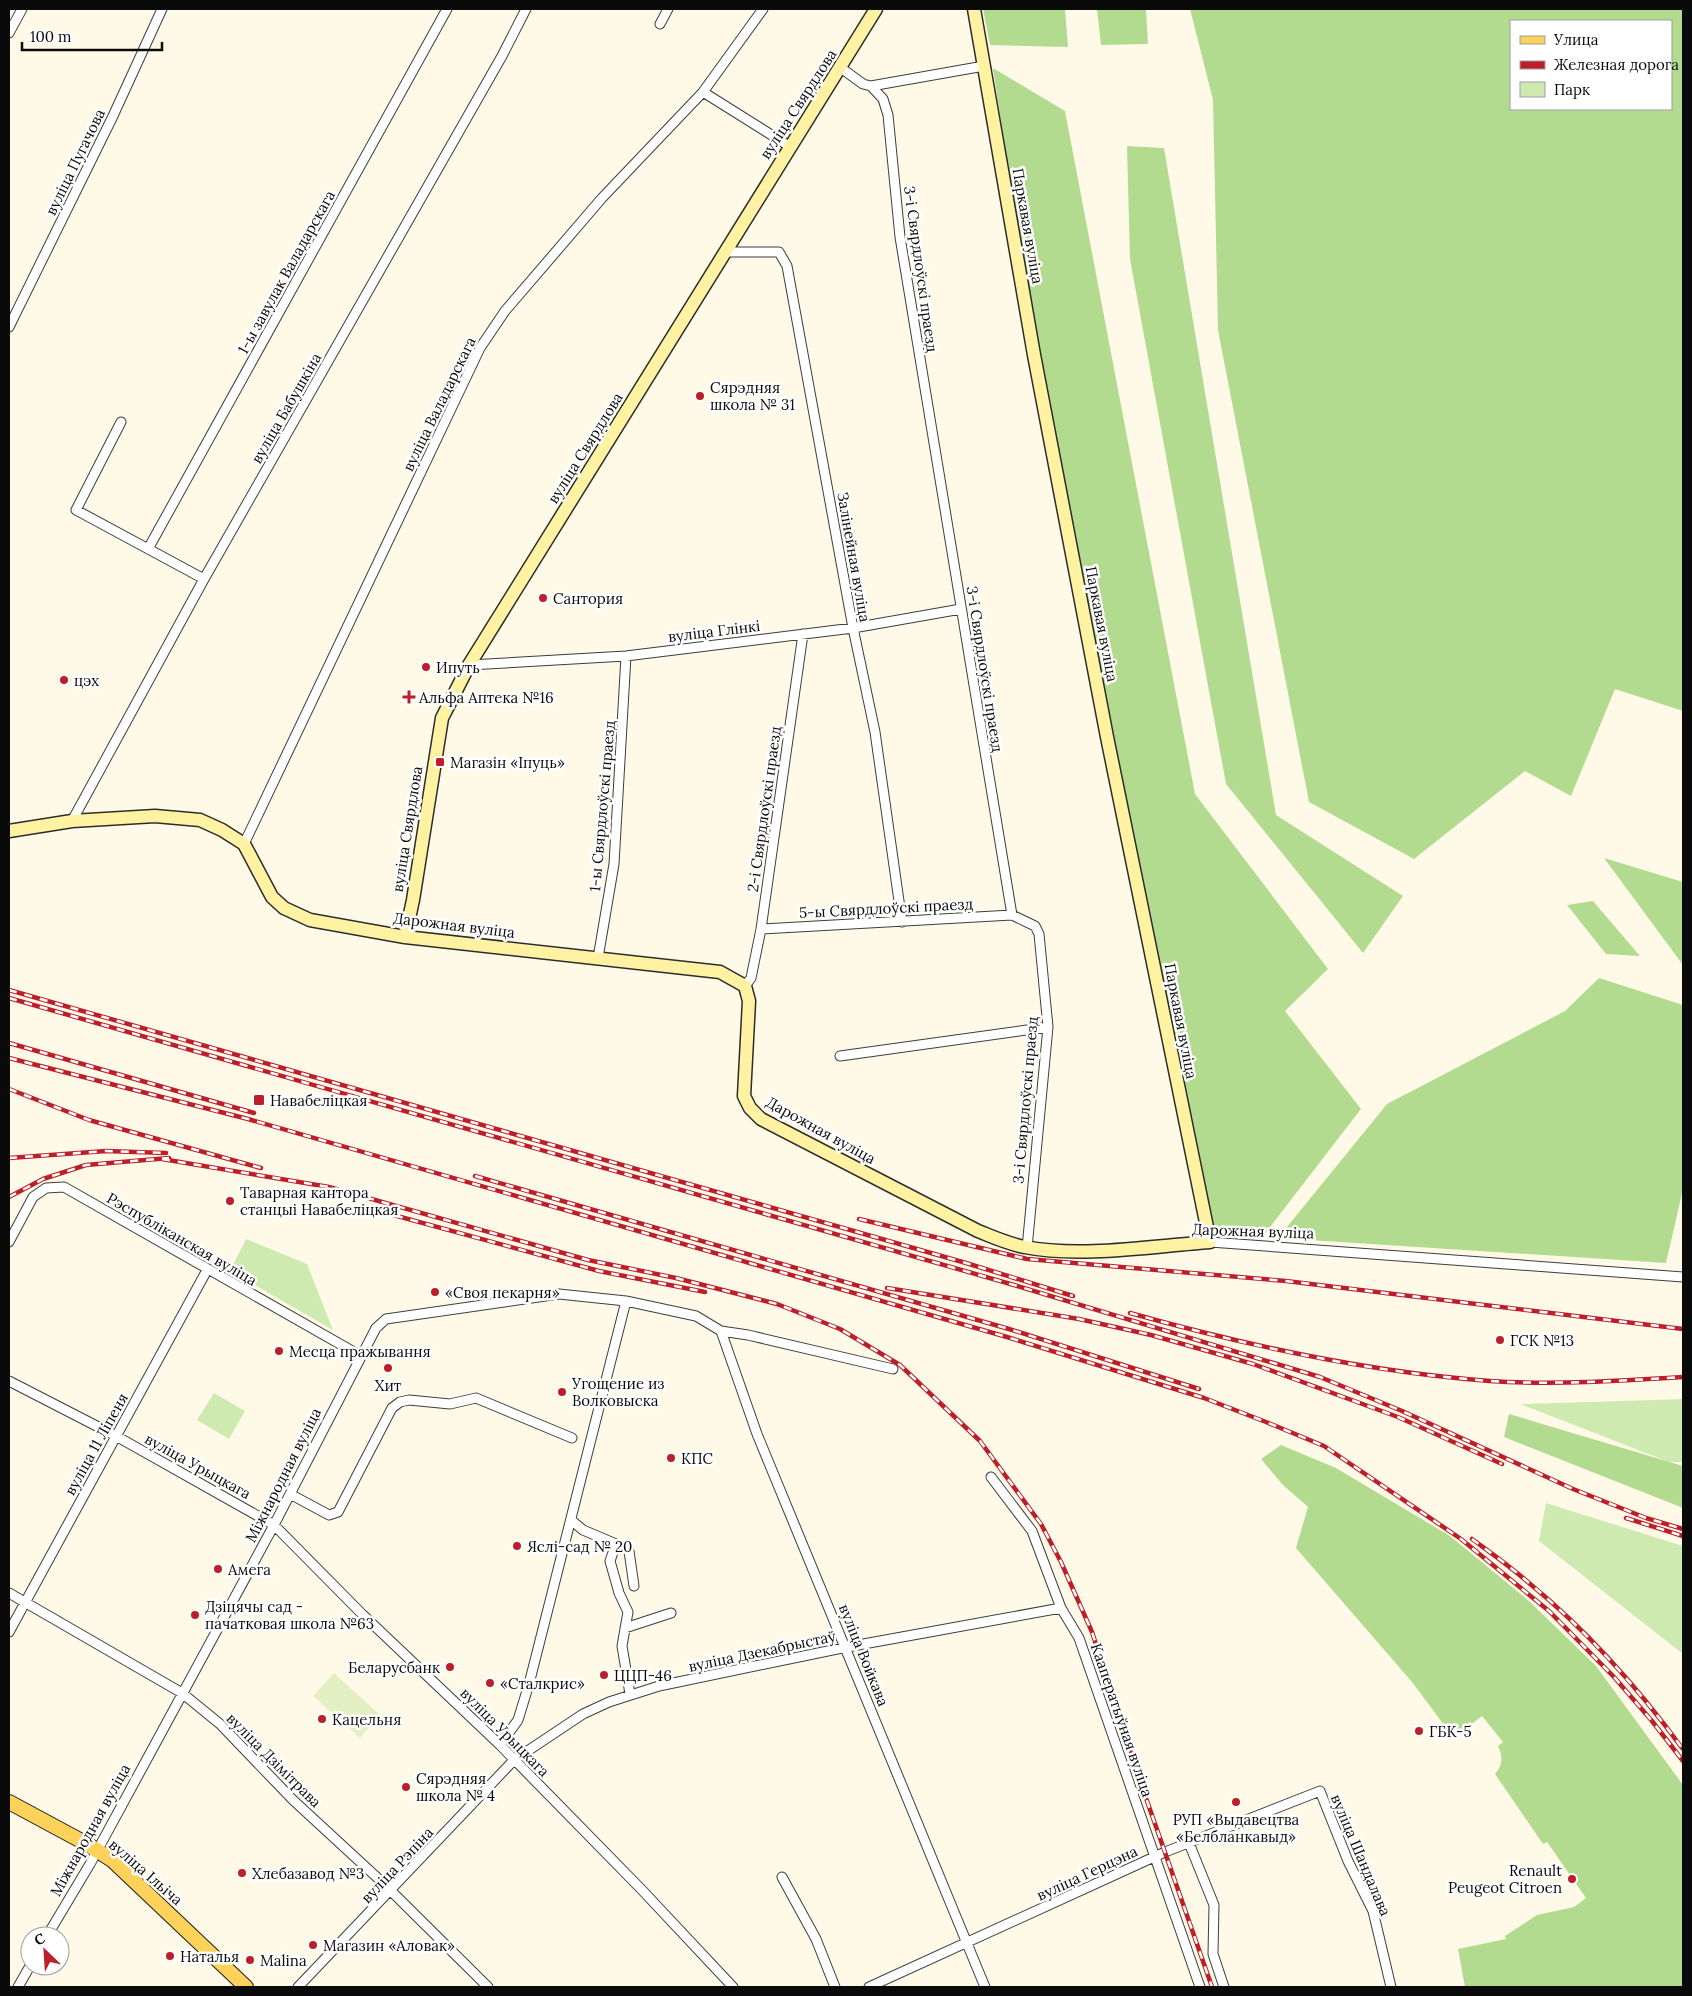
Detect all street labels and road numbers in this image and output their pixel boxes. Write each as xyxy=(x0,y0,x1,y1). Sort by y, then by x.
street label: вуліца Свярдлова xyxy=(755,45,841,163)
street label: вуліца Пугачова xyxy=(41,106,109,218)
street label: Паркавая вуліца xyxy=(1008,167,1048,286)
street label: 3-і Свярдлоўскі праезд xyxy=(900,185,942,353)
street label: 1-ы завулак Валадарскага xyxy=(233,187,339,357)
street label: вуліца Валадарскага xyxy=(398,334,480,474)
street label: вуліца Бабушкіна xyxy=(247,349,325,467)
street label: вуліца Свярдлова xyxy=(543,389,627,507)
street label: Залінейная вуліца xyxy=(833,490,875,624)
street label: Паркавая вуліца xyxy=(1081,565,1123,684)
street label: 3-і Свярдлоўскі праезд xyxy=(962,585,1008,753)
street label: вуліца Глінкі xyxy=(667,616,761,646)
street label: 1-ы Свярдлоўскі праезд xyxy=(585,720,619,892)
street label: 2-і Свярдлоўскі праезд xyxy=(743,725,785,893)
street label: вуліца Свярдлова xyxy=(388,764,426,893)
street label: 5-ы Свярдлоўскі праезд xyxy=(798,894,974,922)
street label: Дарожная вуліца xyxy=(392,908,516,942)
street label: Паркавая вуліца xyxy=(1160,962,1202,1081)
street label: 3-і Свярдлоўскі праезд xyxy=(1008,1016,1042,1184)
street label: Дарожная вуліца xyxy=(763,1092,879,1168)
street label: Рэспубліканская вуліца xyxy=(104,1188,261,1290)
street label: Дарожная вуліца xyxy=(1192,1219,1315,1243)
street label: вуліца 11 Ліпеня xyxy=(60,1390,132,1498)
street label: Міжнародная вуліца xyxy=(241,1404,325,1545)
street label: вуліца Урыцкага xyxy=(142,1429,255,1503)
street label: вуліца Войкава xyxy=(835,1601,893,1709)
street label: вуліца Дзекабрыстаў xyxy=(687,1626,838,1676)
street label: Кааператыўная вуліца xyxy=(1087,1641,1157,1800)
street label: вуліца Урыцкага xyxy=(456,1683,554,1781)
street label: вуліца Дзімітрава xyxy=(223,1709,325,1811)
street label: Міжнародная вуліца xyxy=(46,1760,134,1899)
street label: вуліца Шандалава xyxy=(1327,1791,1395,1919)
street label: вуліца Рэпіна xyxy=(357,1823,437,1907)
street label: вуліца Ільіча xyxy=(105,1835,187,1909)
street label: вуліца Герцэна xyxy=(1033,1841,1141,1905)

